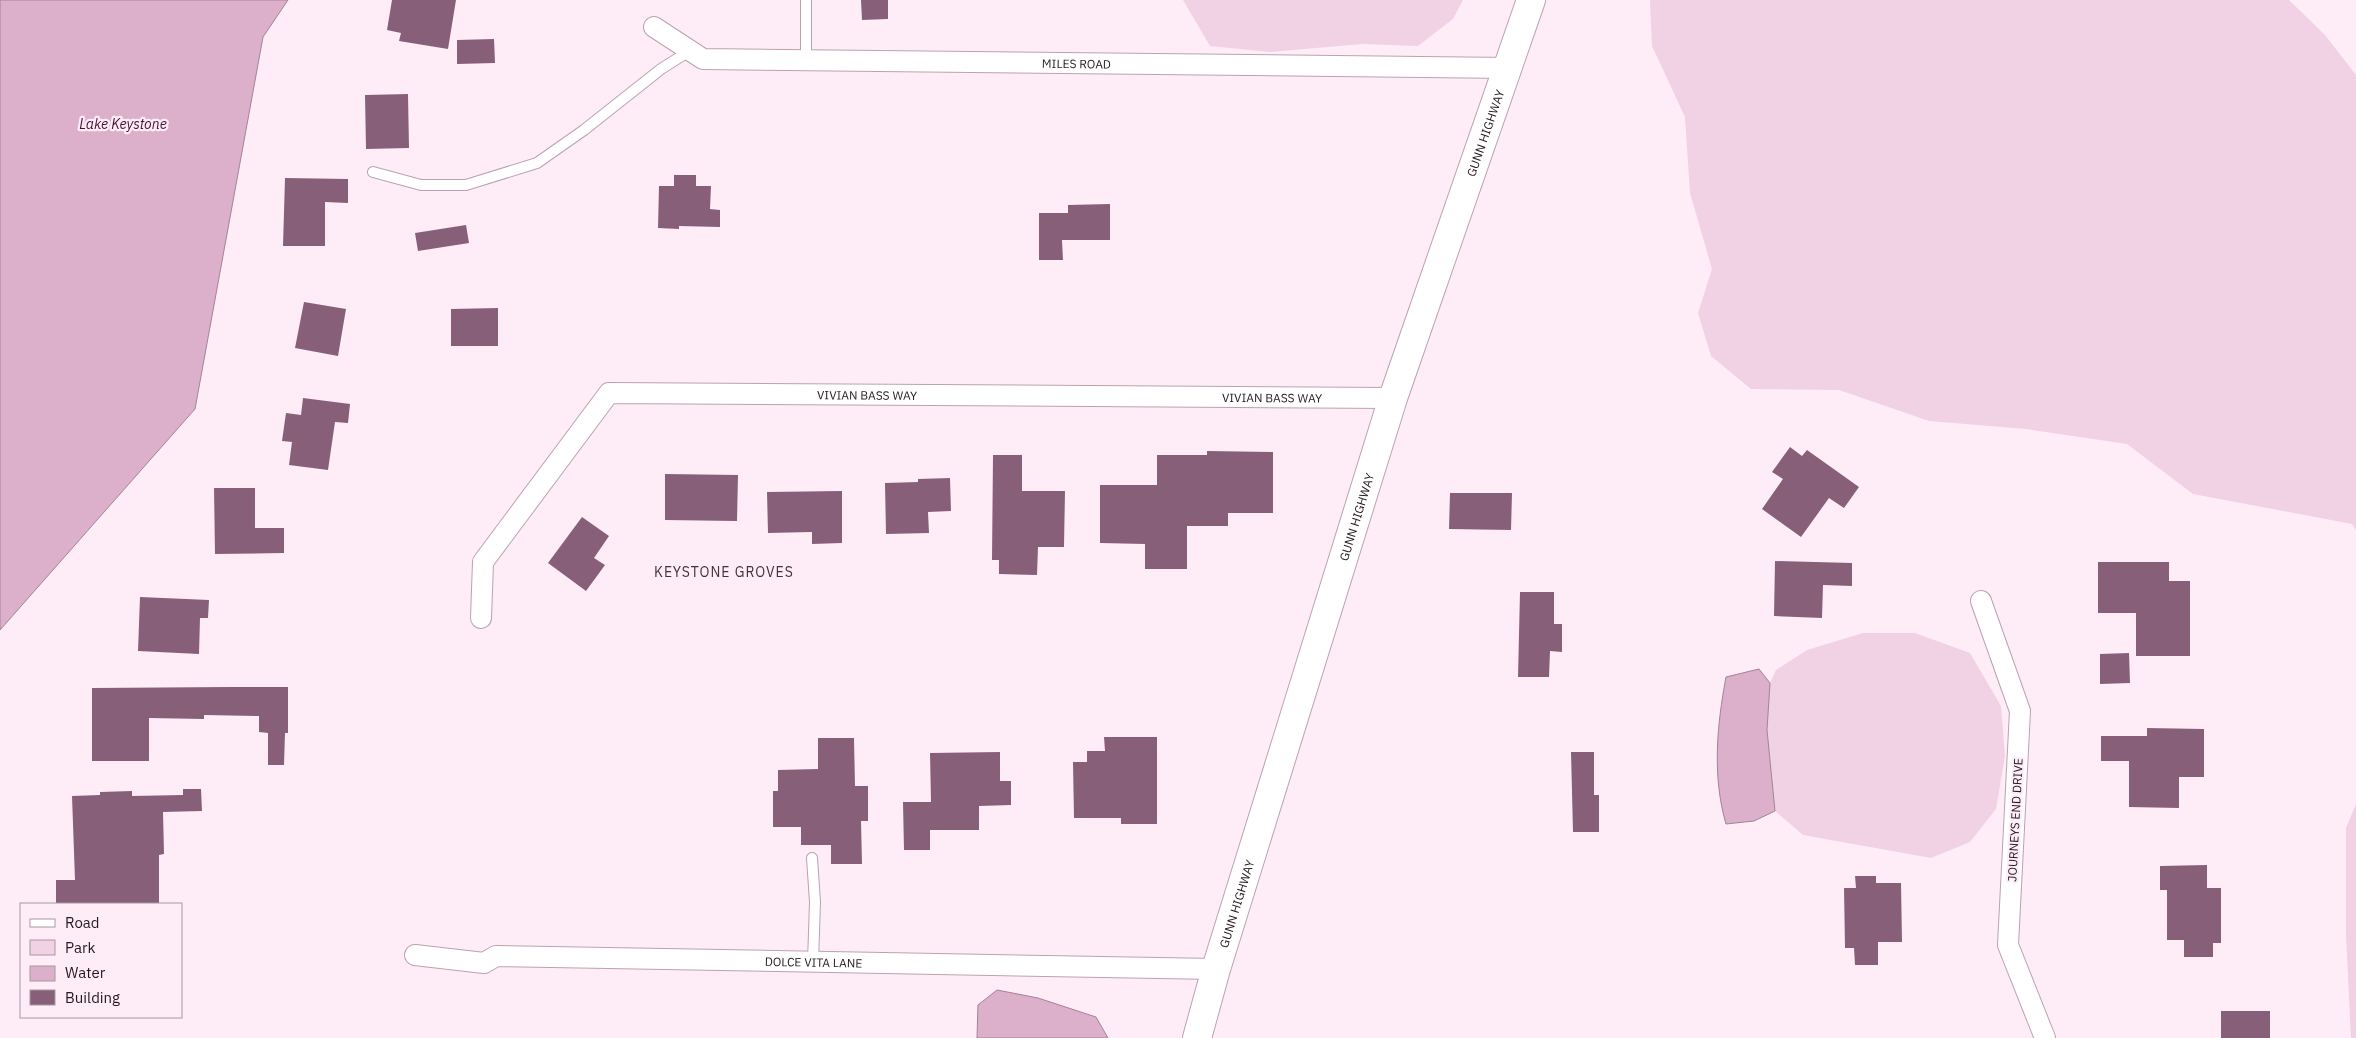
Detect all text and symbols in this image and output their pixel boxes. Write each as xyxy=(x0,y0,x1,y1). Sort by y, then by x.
street label: MILES ROAD xyxy=(1042,55,1111,71)
street label: GUNN HIGHWAY xyxy=(1463,87,1507,178)
water label: Lake Keystone xyxy=(79,115,167,133)
street label: VIVIAN BASS WAY xyxy=(817,387,917,402)
street label: VIVIAN BASS WAY xyxy=(1222,389,1322,405)
street label: GUNN HIGHWAY xyxy=(1336,471,1377,563)
district label: KEYSTONE GROVES xyxy=(654,563,794,581)
street label: JOURNEYS END DRIVE xyxy=(2004,758,2026,882)
street label: GUNN HIGHWAY xyxy=(1216,858,1257,949)
legend xyxy=(20,903,182,1018)
text: Road xyxy=(65,913,100,932)
text: Park xyxy=(65,938,95,957)
street label: DOLCE VITA LANE xyxy=(765,953,863,970)
text: Water xyxy=(65,963,106,982)
text: Building xyxy=(65,988,120,1007)

